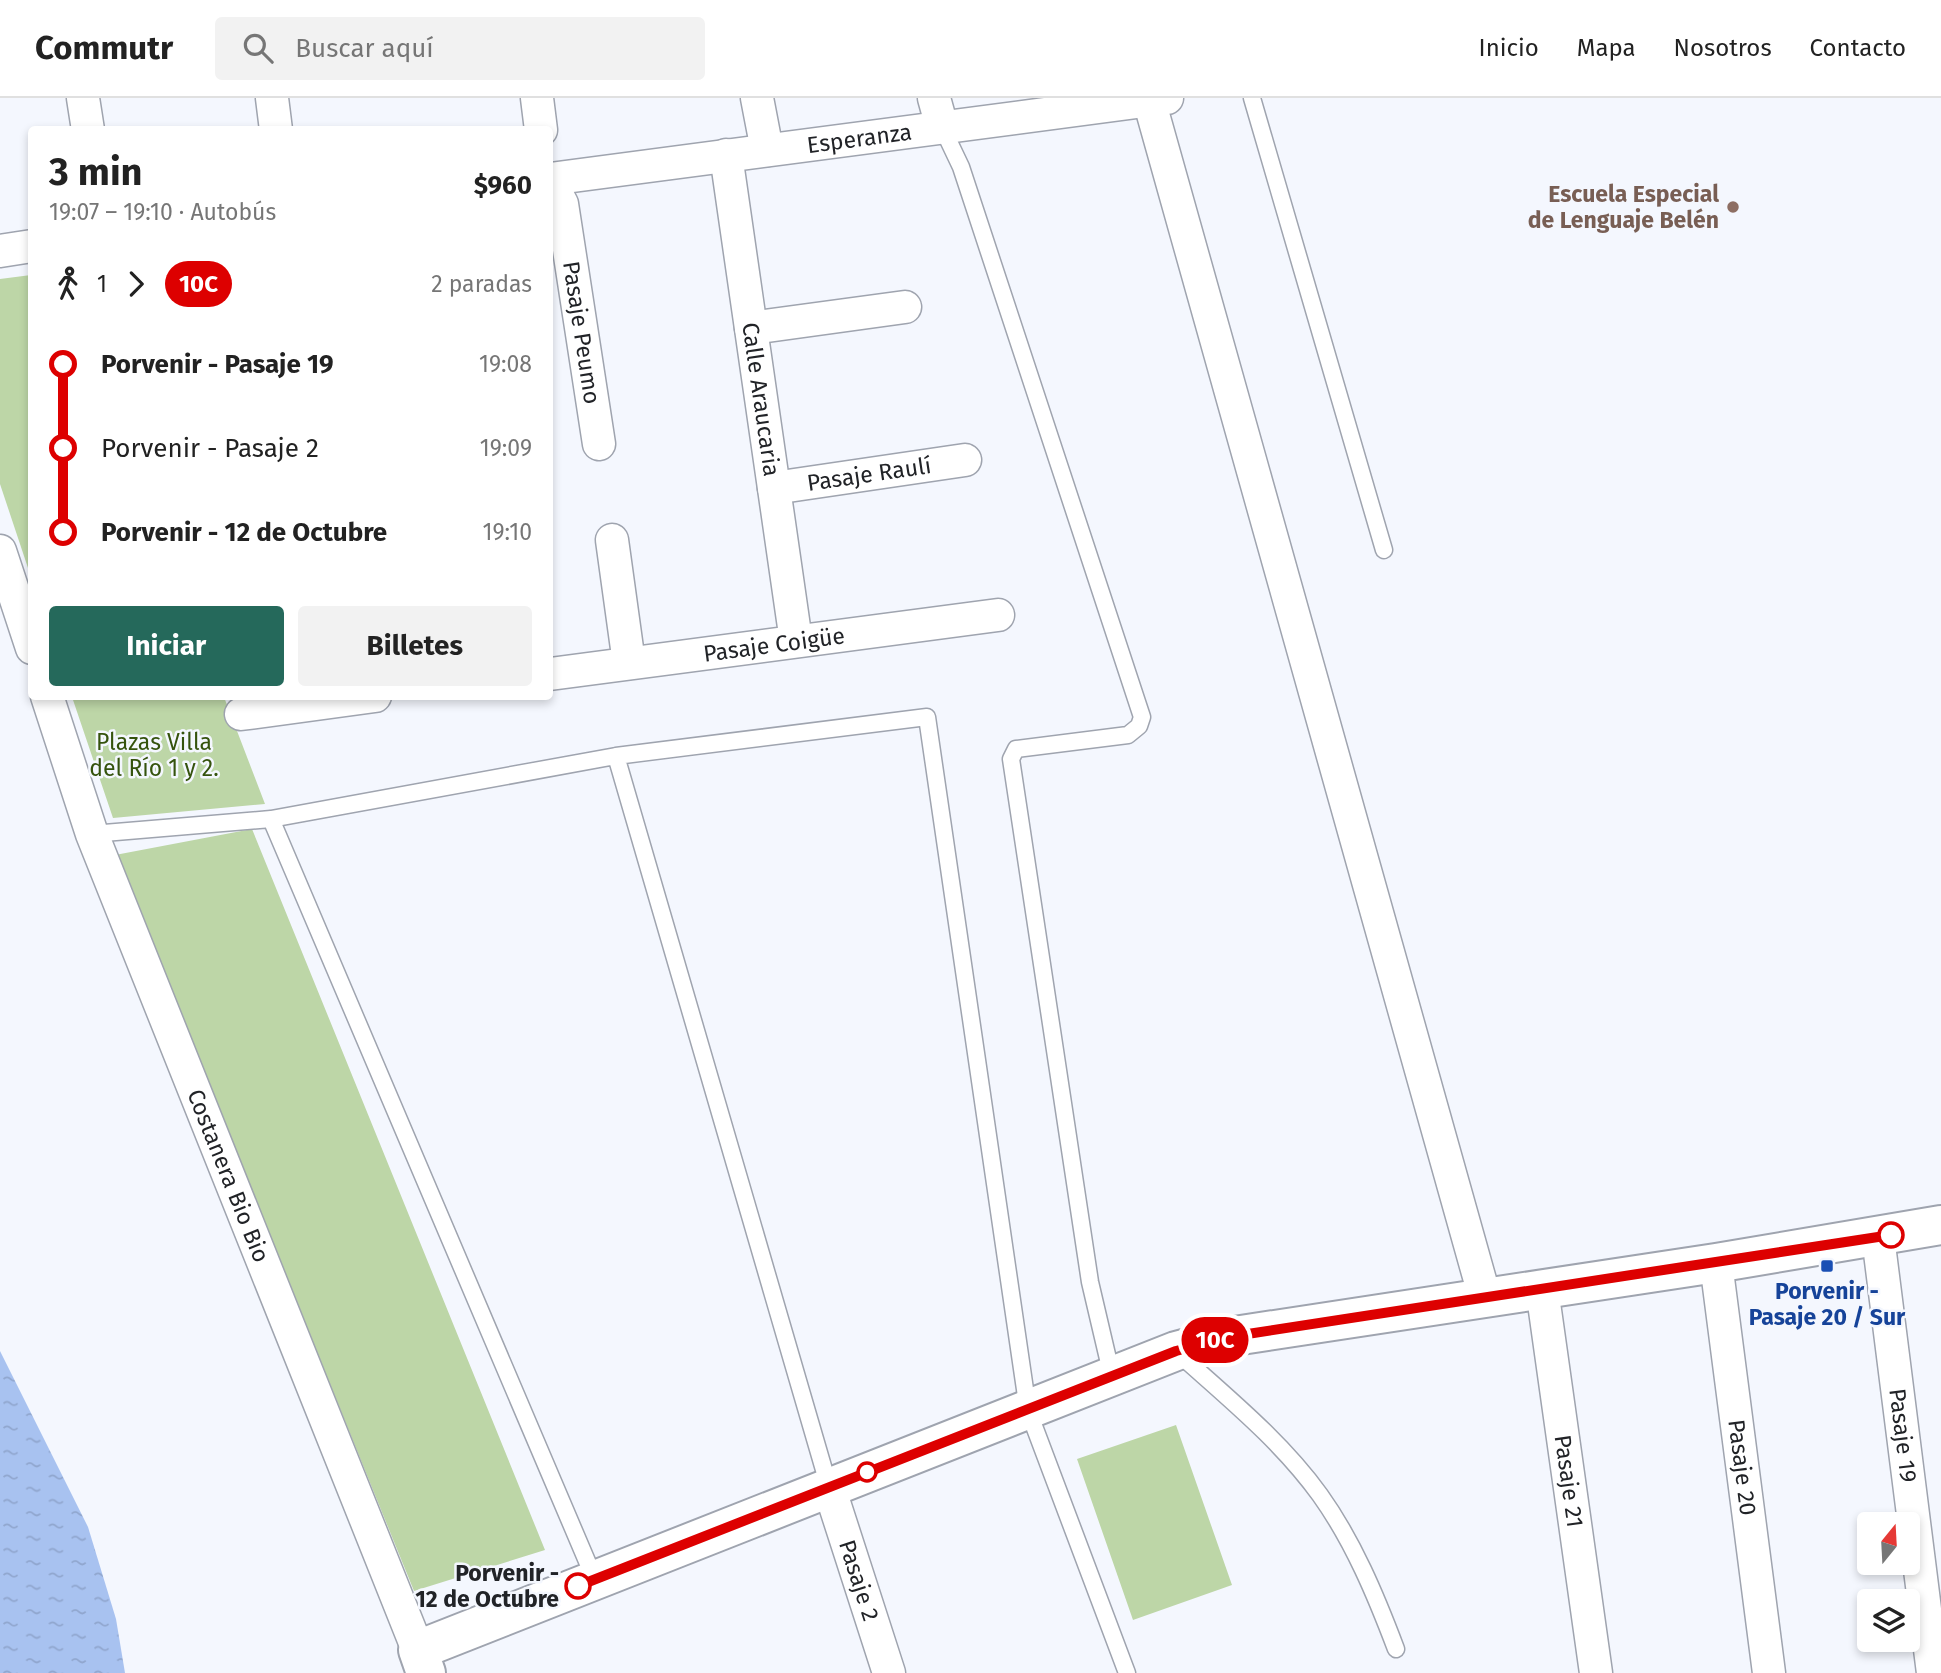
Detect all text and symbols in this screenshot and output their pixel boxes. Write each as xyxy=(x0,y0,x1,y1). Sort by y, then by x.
search box xyxy=(215,17,705,80)
text: Commutr xyxy=(35,28,173,68)
icon: search xyxy=(239,29,277,67)
text: Buscar aquí xyxy=(295,33,434,64)
text: Inicio xyxy=(1479,34,1539,62)
text: Mapa xyxy=(1577,34,1636,62)
text: Nosotros xyxy=(1674,34,1772,62)
text: Contacto xyxy=(1810,34,1906,62)
street label: Esperanza xyxy=(805,118,913,159)
text: 3 min xyxy=(49,149,143,195)
text: $960 xyxy=(474,170,532,201)
place label: Escuela Especial de Lenguaje Belén xyxy=(1528,180,1719,234)
text: 19:07 – 19:10 · Autobús xyxy=(49,198,276,226)
marker: Escuela Especial de Lenguaje Belén xyxy=(1725,199,1741,215)
street label: Pasaje Peumo xyxy=(557,259,607,406)
icon: walk xyxy=(49,265,87,303)
icon: forward xyxy=(117,265,155,303)
text: 1 xyxy=(97,270,107,298)
text: 10C xyxy=(179,270,218,298)
text: 2 paradas xyxy=(431,270,532,298)
street label: Calle Araucaria xyxy=(736,321,786,478)
text: Porvenir - Pasaje 19 xyxy=(101,349,334,380)
text: 19:08 xyxy=(479,350,532,378)
text: Porvenir - Pasaje 2 xyxy=(101,433,319,464)
text: 19:09 xyxy=(480,434,532,462)
street label: Pasaje Raulí xyxy=(805,451,933,497)
text: Porvenir - 12 de Octubre xyxy=(101,517,387,548)
text: 19:10 xyxy=(483,518,532,546)
button: Iniciar xyxy=(49,606,284,686)
button: Billetes xyxy=(298,606,532,686)
street label: Pasaje Coigüe xyxy=(702,621,846,668)
park label: Plazas Villa del Río 1 y 2. xyxy=(89,728,219,782)
street label: Costanera Bio Bio xyxy=(181,1085,276,1266)
unlabelled marker xyxy=(1878,1222,1904,1248)
marker: Porvenir - Pasaje 20 / Sur xyxy=(1819,1258,1835,1274)
place label: Porvenir - Pasaje 20 / Sur xyxy=(1749,1277,1906,1331)
line badge: 10C xyxy=(1175,1317,1255,1363)
text: 10C xyxy=(1196,1326,1234,1354)
street label: Pasaje 19 xyxy=(1883,1387,1923,1484)
street label: Pasaje 20 xyxy=(1722,1418,1762,1517)
street label: Pasaje 21 xyxy=(1549,1433,1589,1529)
unlabelled marker xyxy=(857,1462,877,1482)
north arrow xyxy=(1857,1512,1920,1575)
map controls xyxy=(1857,1512,1920,1652)
street label: Pasaje 2 xyxy=(833,1536,885,1624)
place label: Porvenir - 12 de Octubre xyxy=(415,1559,559,1613)
marker: Porvenir - 12 de Octubre xyxy=(565,1573,591,1599)
button: layers xyxy=(1857,1589,1920,1652)

